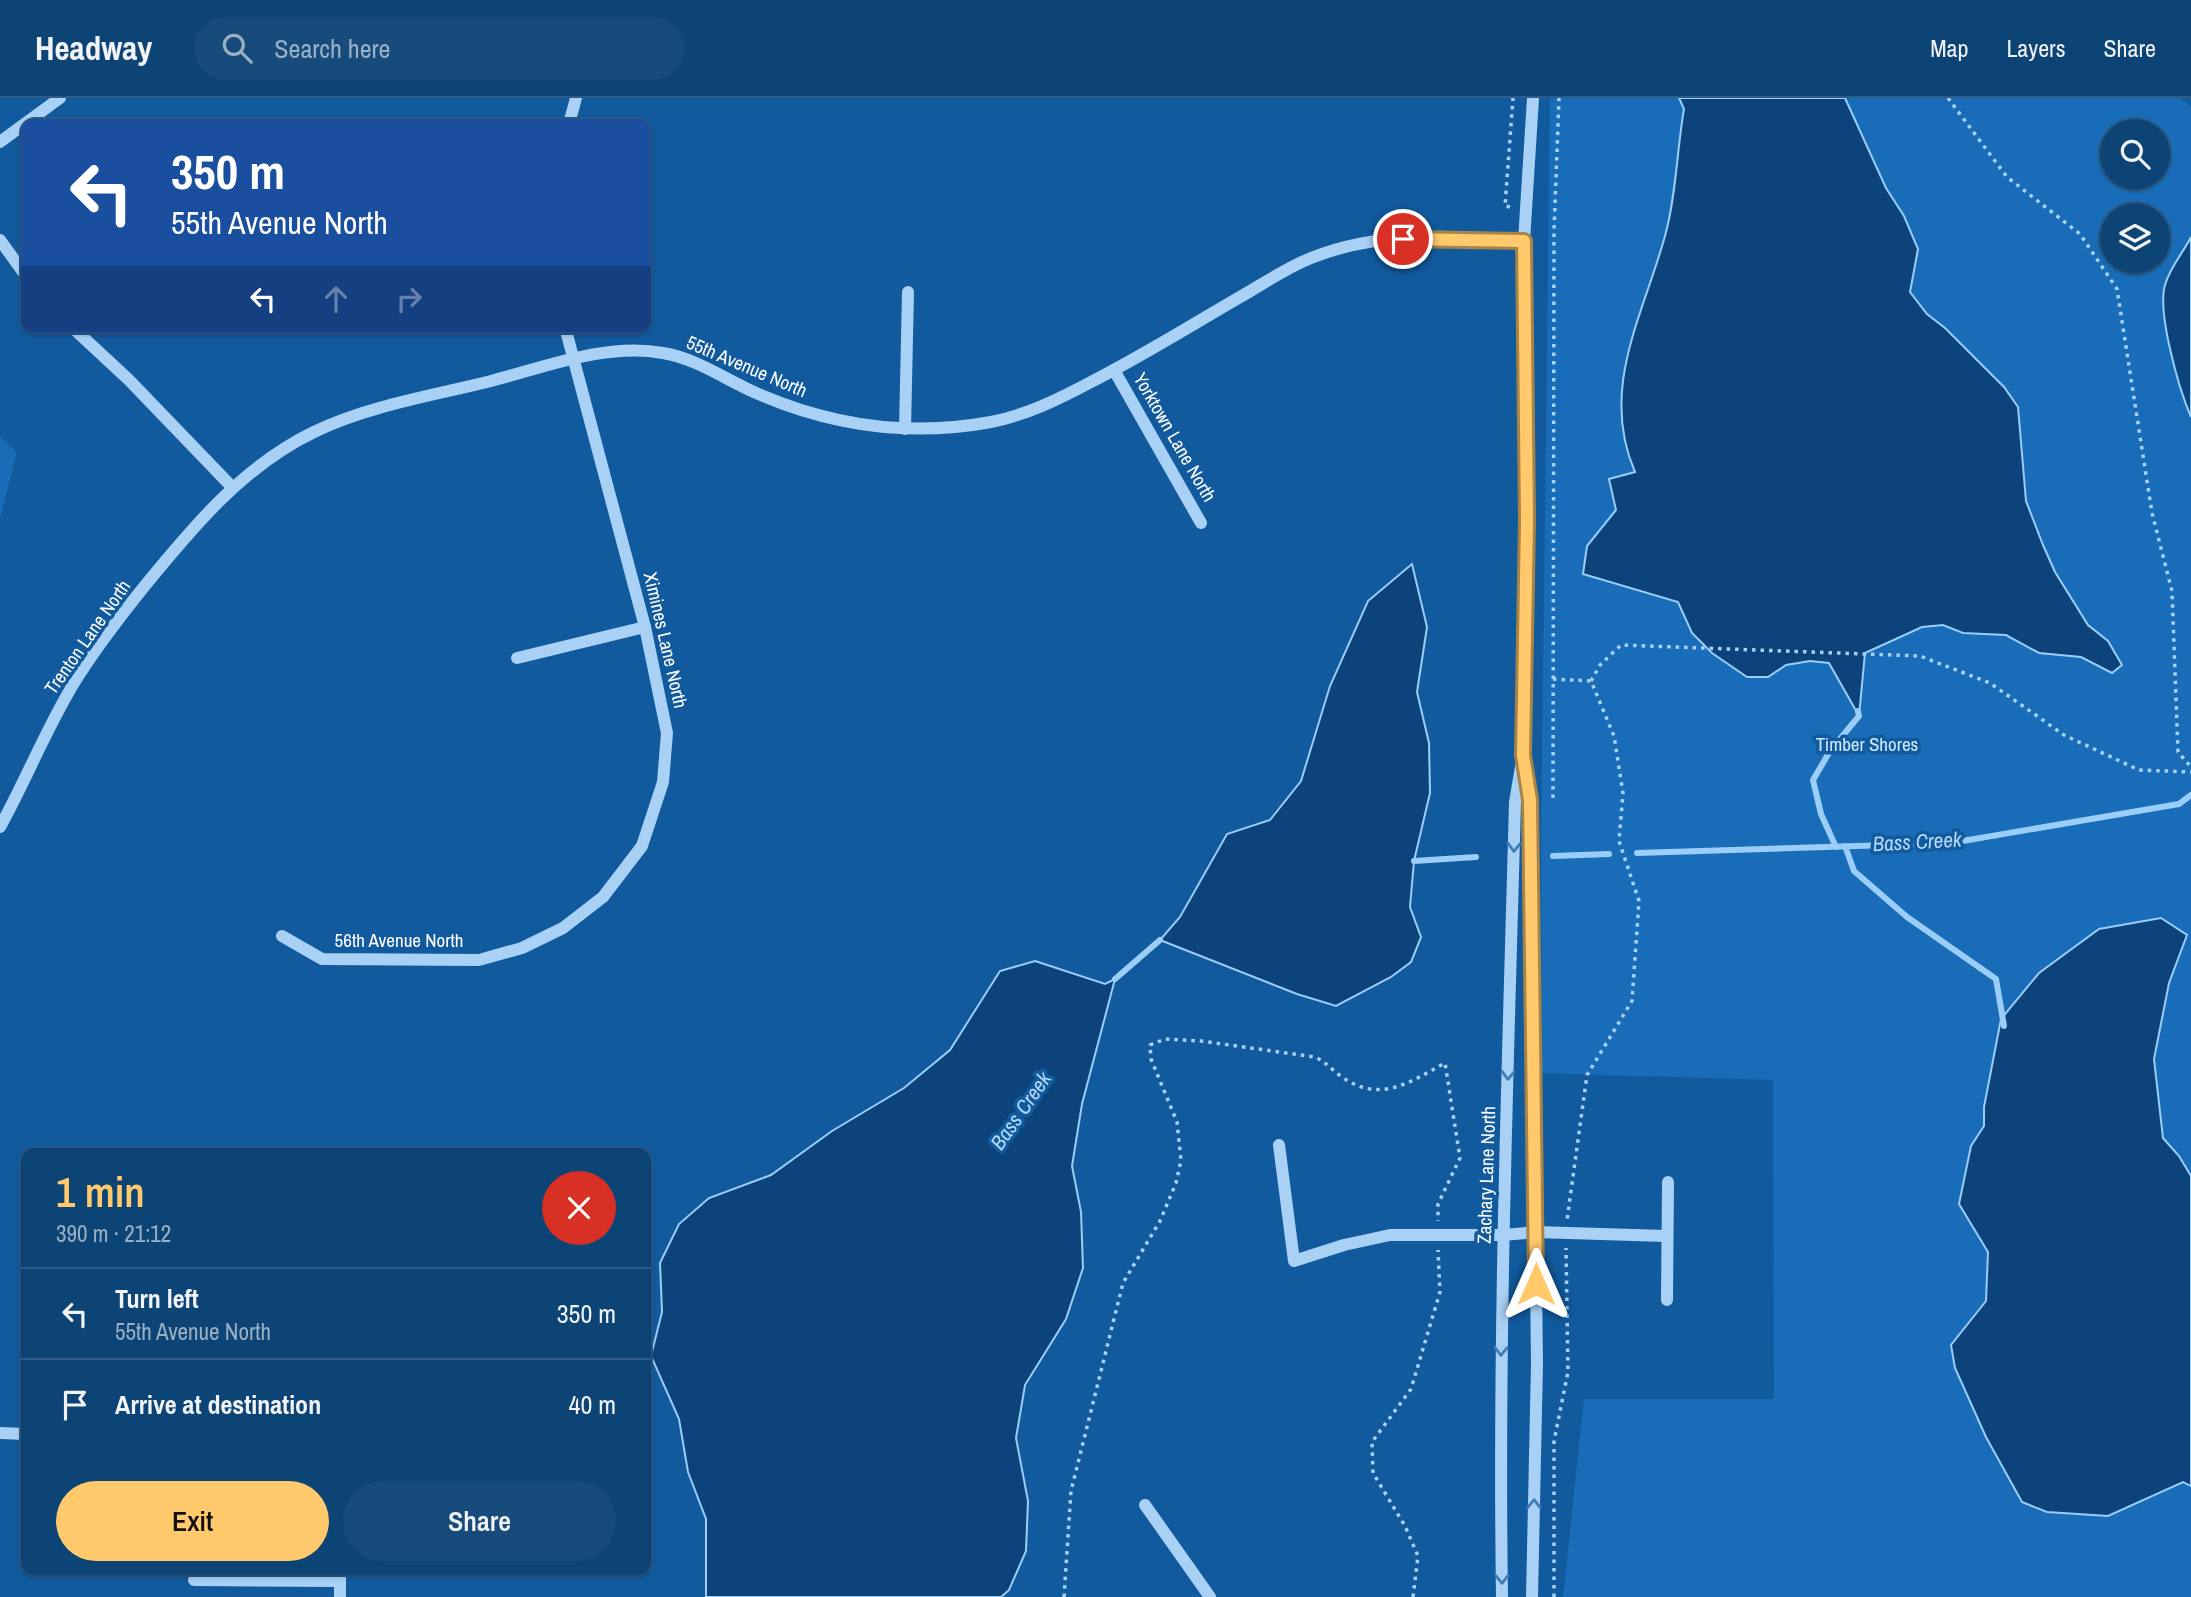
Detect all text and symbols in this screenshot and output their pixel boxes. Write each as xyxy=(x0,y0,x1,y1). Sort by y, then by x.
search box xyxy=(194,17,684,80)
text: Headway xyxy=(35,26,152,70)
icon: search xyxy=(218,29,256,67)
text: Search here xyxy=(274,31,390,66)
text: Map xyxy=(1930,32,1968,64)
text: Layers xyxy=(2006,32,2065,64)
text: Share xyxy=(2103,32,2156,64)
map controls xyxy=(2100,119,2170,273)
button: search xyxy=(2100,119,2170,189)
text: 350 m xyxy=(171,138,285,204)
icon: left xyxy=(56,147,147,238)
text: 55th Avenue North xyxy=(171,201,388,244)
button: layers xyxy=(2100,203,2170,273)
pin xyxy=(1373,209,1433,269)
icon: arrive xyxy=(1384,220,1422,258)
icon: left xyxy=(244,280,282,318)
icon: ahead xyxy=(317,280,355,318)
icon: right xyxy=(390,280,428,318)
street label: 55th Avenue North xyxy=(683,329,811,403)
street label: Yorktown Lane North xyxy=(1127,368,1223,506)
street label: Ximines Lane North xyxy=(638,570,694,710)
street label: Trenton Lane North xyxy=(38,574,136,700)
park label: Timber Shores xyxy=(1816,731,1919,757)
water label: Bass Creek xyxy=(1872,825,1964,858)
one-way arrow xyxy=(1506,843,1522,853)
street label: 56th Avenue North xyxy=(335,927,463,953)
water label: Bass Creek xyxy=(983,1065,1059,1155)
one-way arrow xyxy=(1500,1070,1515,1081)
street label: Zachary Lane North xyxy=(1471,1106,1501,1244)
text: 1 min xyxy=(56,1164,145,1220)
button: close xyxy=(542,1171,616,1245)
text: 390 m · 21:12 xyxy=(56,1218,171,1249)
position arrow xyxy=(1499,1247,1573,1321)
text: Turn left xyxy=(115,1281,199,1316)
icon: left xyxy=(56,1295,94,1333)
text: 350 m xyxy=(557,1296,616,1331)
text: 55th Avenue North xyxy=(115,1316,271,1347)
one-way arrow xyxy=(1493,1346,1509,1357)
icon: arrive xyxy=(56,1386,94,1424)
text: Arrive at destination xyxy=(115,1387,321,1422)
text: 40 m xyxy=(569,1387,616,1422)
button: Exit xyxy=(56,1481,329,1561)
button: Share xyxy=(343,1481,616,1561)
one-way arrow xyxy=(1526,1499,1541,1510)
one-way arrow xyxy=(1494,1574,1510,1584)

